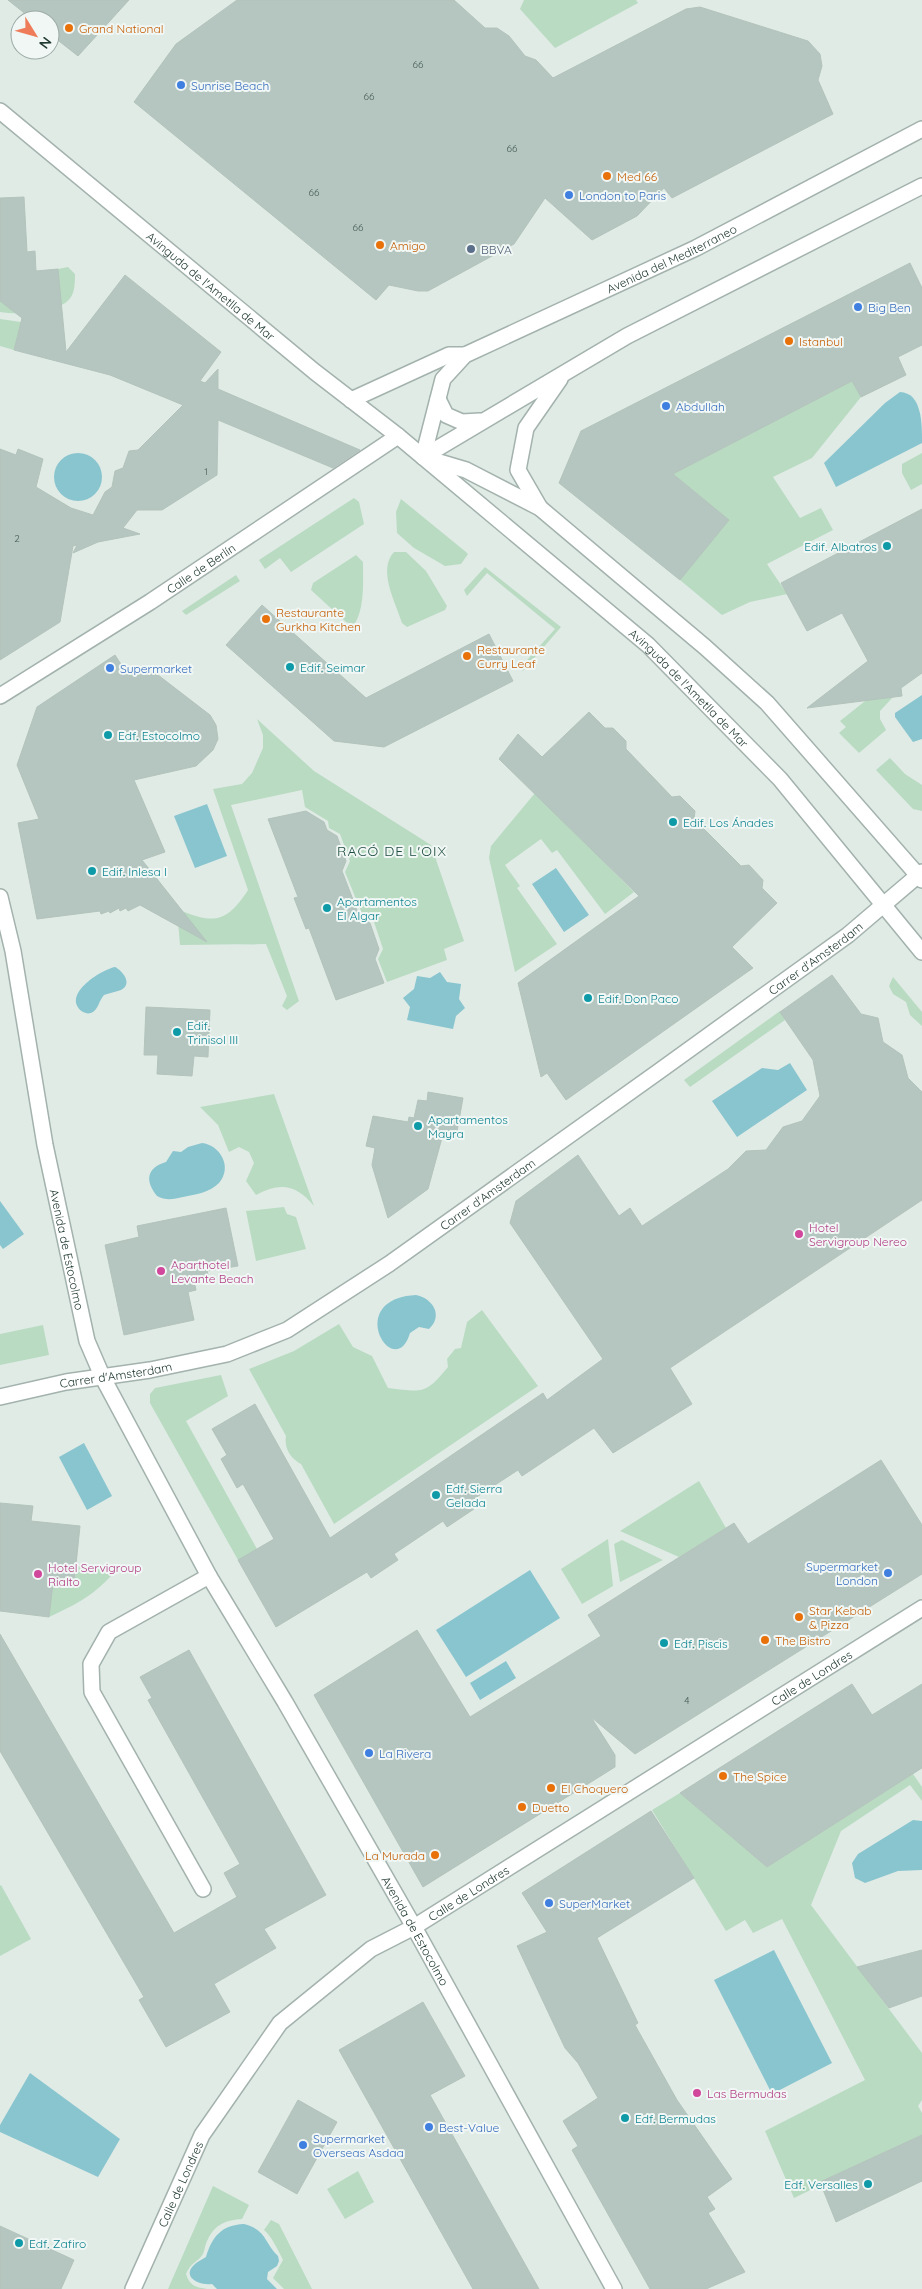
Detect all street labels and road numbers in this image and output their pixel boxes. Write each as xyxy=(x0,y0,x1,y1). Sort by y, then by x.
street label: Avenida del Mediterraneo xyxy=(604,221,739,296)
street label: Avinguda de l'Ametlla de Mar xyxy=(144,228,279,344)
street label: Calle de Berlín xyxy=(163,540,238,596)
street label: Avinguda de l'Ametlla de Mar xyxy=(626,625,752,751)
street label: Carrer d'Amsterdam xyxy=(765,918,866,998)
street label: Carrer d'Amsterdam xyxy=(437,1155,538,1233)
street label: Avenida de Estocolmo xyxy=(47,1188,88,1311)
street label: Carrer d'Amsterdam xyxy=(58,1358,173,1391)
street label: Calle de Londres xyxy=(768,1646,855,1708)
street label: Calle de Londres xyxy=(425,1862,512,1924)
street label: Avenida de Estocolmo xyxy=(379,1873,452,1988)
street label: Calle de Londres xyxy=(154,2138,206,2229)

